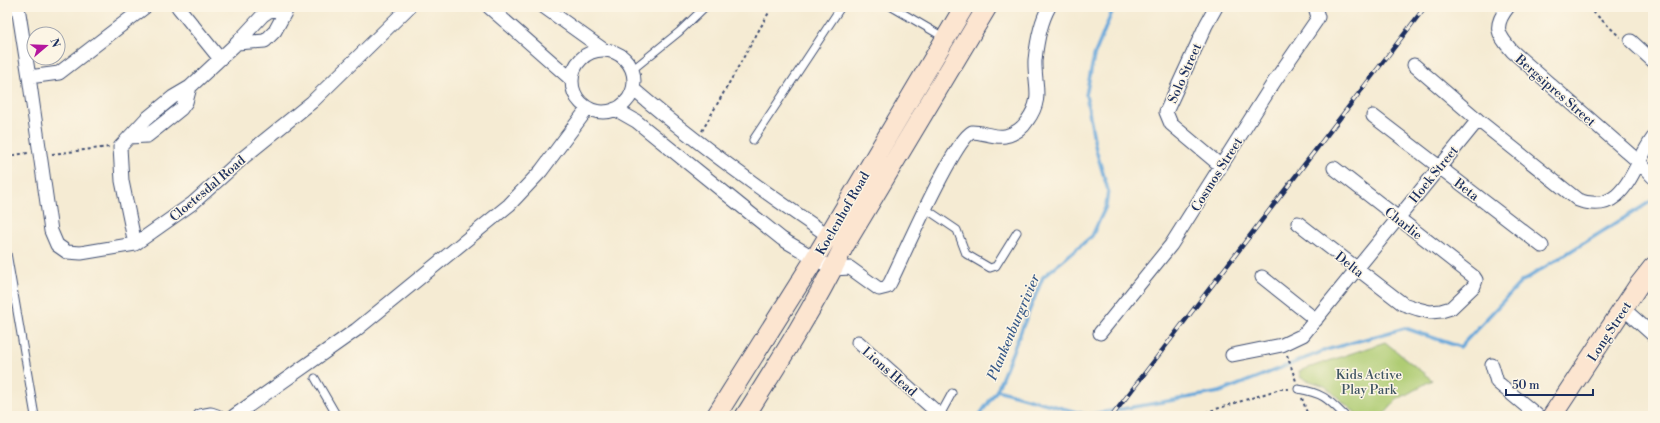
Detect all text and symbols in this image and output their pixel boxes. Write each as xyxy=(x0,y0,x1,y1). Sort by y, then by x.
north arrow xyxy=(26,26,66,66)
text: N xyxy=(46,37,63,50)
street label: Solo Street xyxy=(1165,41,1205,106)
street label: Bergsipres Street xyxy=(1511,51,1599,130)
street label: Cosmos Street xyxy=(1188,134,1246,215)
street label: Hoek Street xyxy=(1406,142,1462,206)
street label: Cloetesdal Road xyxy=(166,152,249,225)
street label: Koelenhof Road xyxy=(812,168,874,258)
street label: Beta xyxy=(1450,175,1482,205)
street label: Charlie xyxy=(1381,204,1426,244)
street label: Delta xyxy=(1332,249,1367,281)
water label: Plankenburgrivier xyxy=(983,271,1045,384)
street label: Long Street xyxy=(1585,298,1635,365)
street label: Lions Head xyxy=(859,344,920,400)
park label: Kids Active Play Park xyxy=(1336,367,1403,398)
scale bar xyxy=(1506,371,1593,397)
text: 50 m xyxy=(1512,378,1540,393)

